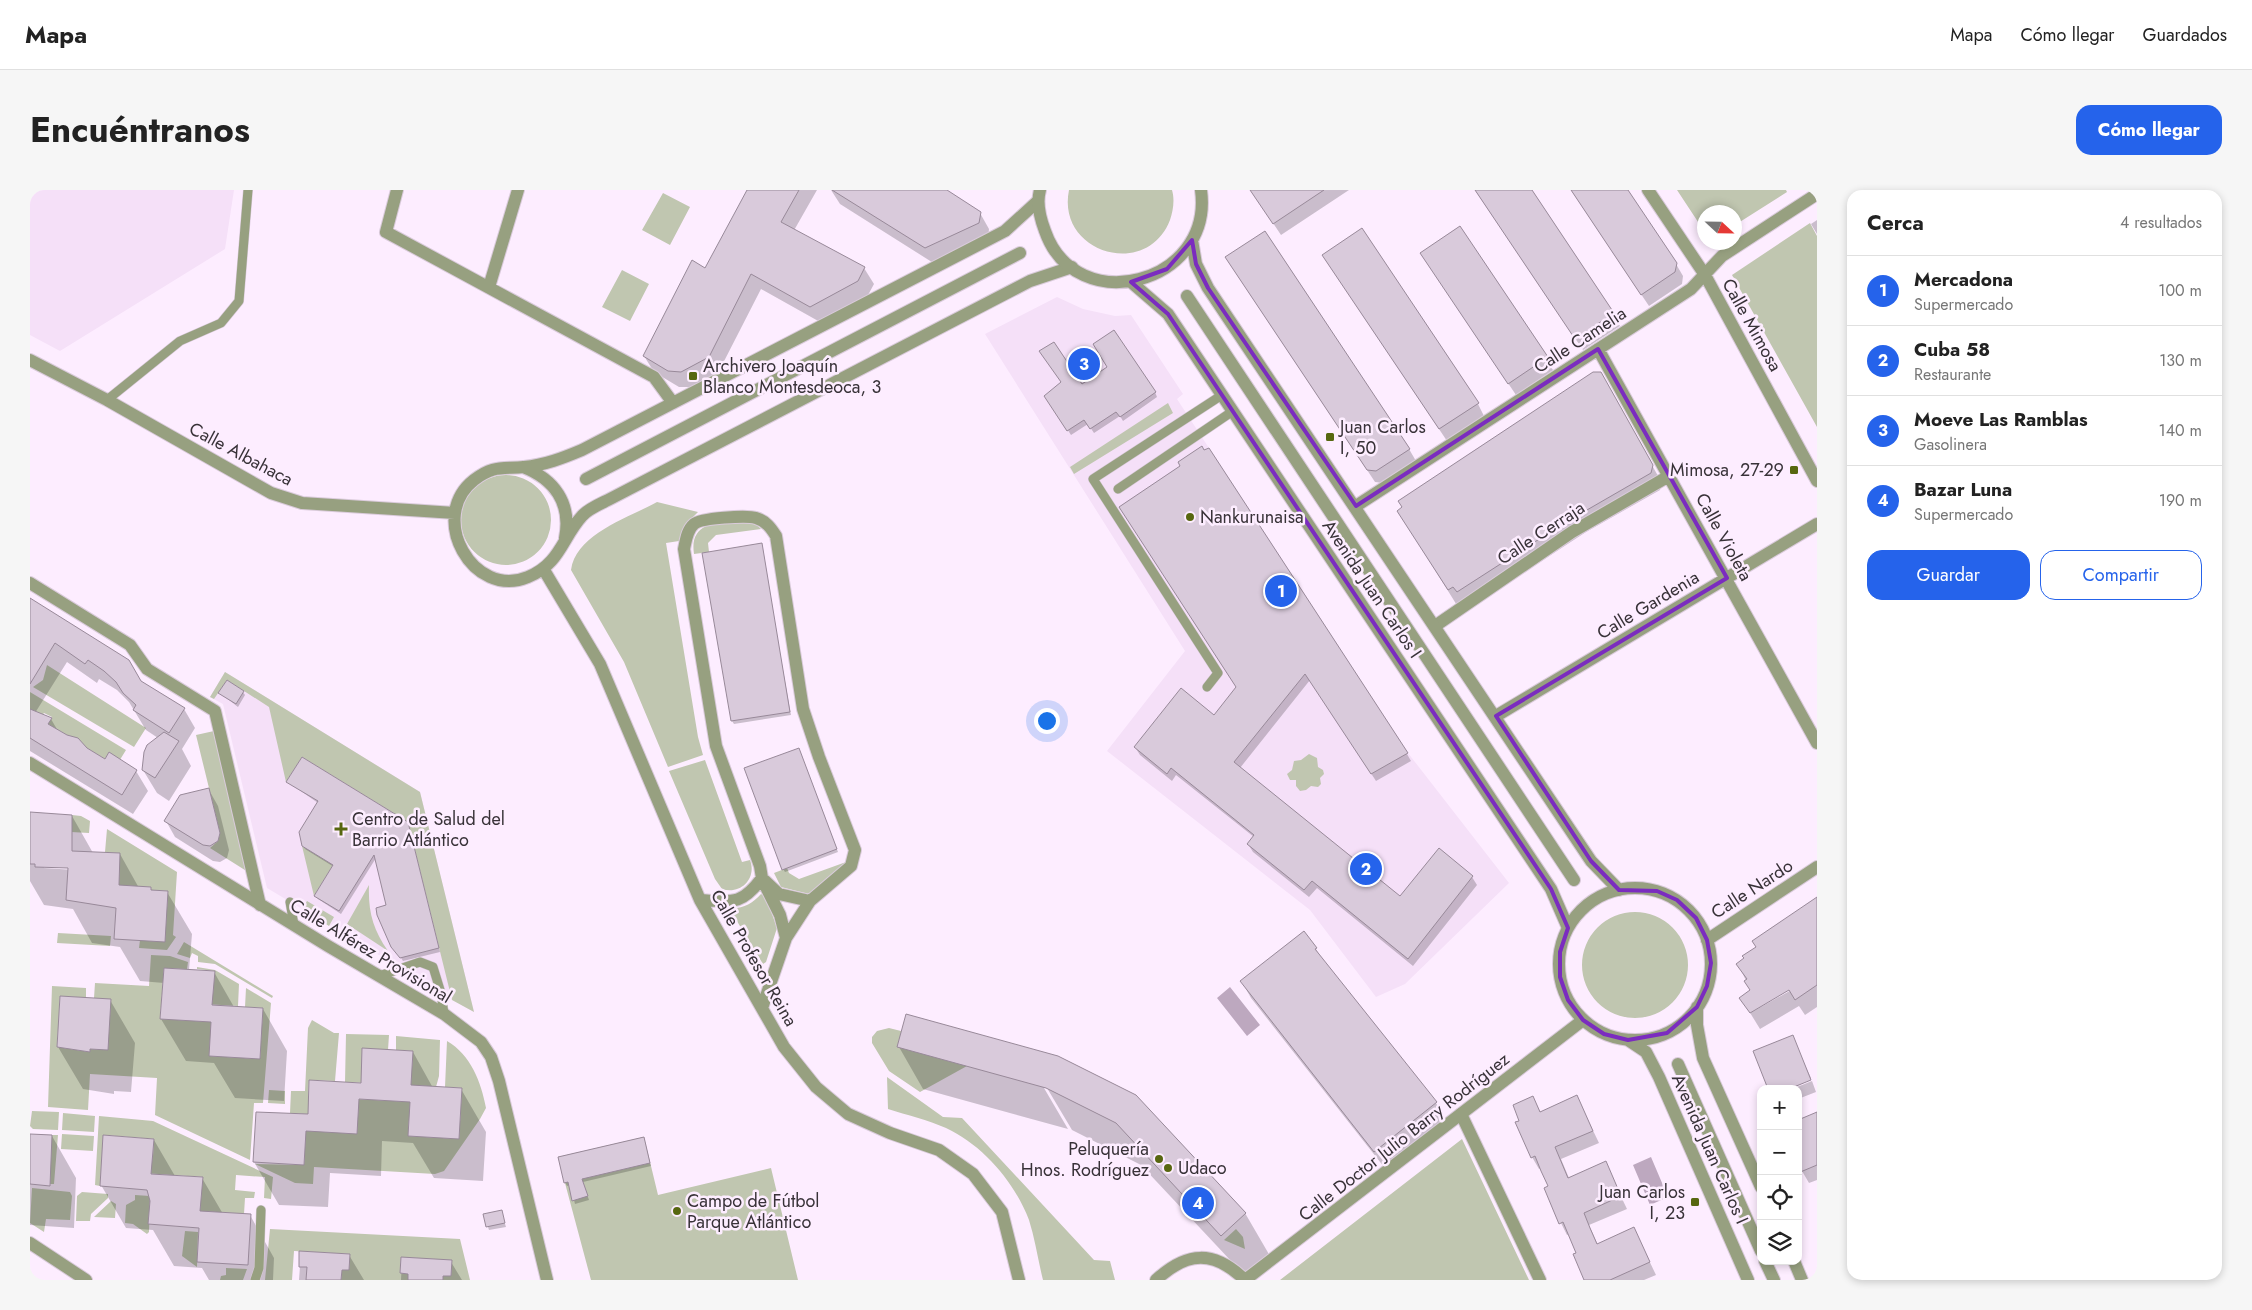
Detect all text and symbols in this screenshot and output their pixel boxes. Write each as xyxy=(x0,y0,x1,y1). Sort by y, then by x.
text: Mapa xyxy=(25,17,87,52)
text: Mapa xyxy=(1950,22,1992,48)
text: Cómo llegar xyxy=(2020,22,2115,48)
text: Guardados xyxy=(2143,22,2227,48)
text: Encuéntranos xyxy=(30,105,250,155)
button: Cómo llegar xyxy=(2076,105,2222,155)
north arrow xyxy=(1697,205,1742,250)
text: Cerca xyxy=(1867,208,1924,238)
text: 4 resultados xyxy=(2120,211,2202,234)
text: Mercadona xyxy=(1914,266,2013,293)
street label: Calle Mimosa xyxy=(1716,274,1788,376)
text: 1 xyxy=(1879,279,1887,302)
text: 100 m xyxy=(2158,279,2202,302)
text: Supermercado xyxy=(1914,293,2013,316)
street label: Calle Camelia xyxy=(1529,300,1631,380)
text: Cuba 58 xyxy=(1914,336,1990,363)
pin: 3 xyxy=(1068,345,1100,383)
text: 2 xyxy=(1878,349,1888,372)
text: 130 m xyxy=(2159,349,2202,372)
place label: Archivero Joaquín Blanco Montesdeoca, 3 xyxy=(703,353,881,400)
text: Restaurante xyxy=(1914,363,1991,386)
marker: Archivero Joaquín Blanco Montesdeoca, 3 xyxy=(687,370,699,382)
text: Moeve Las Ramblas xyxy=(1914,406,2088,433)
place label: Juan Carlos I, 50 xyxy=(1338,414,1426,461)
street label: Calle Albahaca xyxy=(184,416,298,492)
text: 3 xyxy=(1878,419,1888,442)
text: 140 m xyxy=(2159,419,2202,442)
marker: Juan Carlos I, 50 xyxy=(1324,431,1336,443)
text: Gasolinera xyxy=(1914,433,1987,456)
place label: Mimosa, 27-29 xyxy=(1670,457,1784,483)
marker: Mimosa, 27-29 xyxy=(1788,464,1800,476)
text: Bazar Luna xyxy=(1914,476,2012,503)
street label: Calle Violeta xyxy=(1689,488,1759,586)
text: 4 xyxy=(1877,489,1889,512)
text: 190 m xyxy=(2159,489,2202,512)
street label: Calle Cerraja xyxy=(1492,495,1590,571)
text: Supermercado xyxy=(1914,503,2013,526)
place label: Nankurunaisa xyxy=(1200,504,1304,530)
marker: Nankurunaisa xyxy=(1184,511,1196,523)
street label: Avenida Juan Carlos I xyxy=(1316,515,1428,663)
button: Guardar xyxy=(1867,550,2030,600)
button: Compartir xyxy=(2040,550,2202,600)
street label: Calle Gardenia xyxy=(1592,564,1704,646)
pin: 1 xyxy=(1265,572,1297,610)
your location xyxy=(1034,708,1060,734)
place label: Centro de Salud del Barrio Atlántico xyxy=(352,806,505,853)
marker: Centro de Salud del Barrio Atlántico xyxy=(334,822,348,836)
pin: 2 xyxy=(1350,850,1382,888)
street label: Calle Nardo xyxy=(1706,853,1798,925)
street label: Calle Profesor Reina xyxy=(704,885,804,1031)
street label: Calle Alférez Provisional xyxy=(285,892,457,1010)
street label: Calle Doctor Julio Barry Rodríguez xyxy=(1293,1046,1515,1228)
street label: Avenida Juan Carlos I xyxy=(1665,1070,1755,1228)
map controls xyxy=(1757,1085,1802,1265)
button: + xyxy=(1757,1085,1802,1130)
button: − xyxy=(1757,1130,1802,1175)
place label: Peluquería Hnos. Rodríguez xyxy=(1021,1136,1150,1183)
marker: Peluquería Hnos. Rodríguez xyxy=(1153,1153,1165,1165)
place label: Udaco xyxy=(1178,1155,1227,1181)
marker: Udaco xyxy=(1162,1162,1174,1174)
button: locate xyxy=(1757,1175,1802,1220)
place label: Juan Carlos I, 23 xyxy=(1597,1179,1685,1226)
pin: 4 xyxy=(1182,1184,1214,1222)
place label: Campo de Fútbol Parque Atlántico xyxy=(687,1188,819,1235)
marker: Juan Carlos I, 23 xyxy=(1689,1196,1701,1208)
marker: Campo de Fútbol Parque Atlántico xyxy=(671,1205,683,1217)
button: layers xyxy=(1757,1220,1802,1265)

